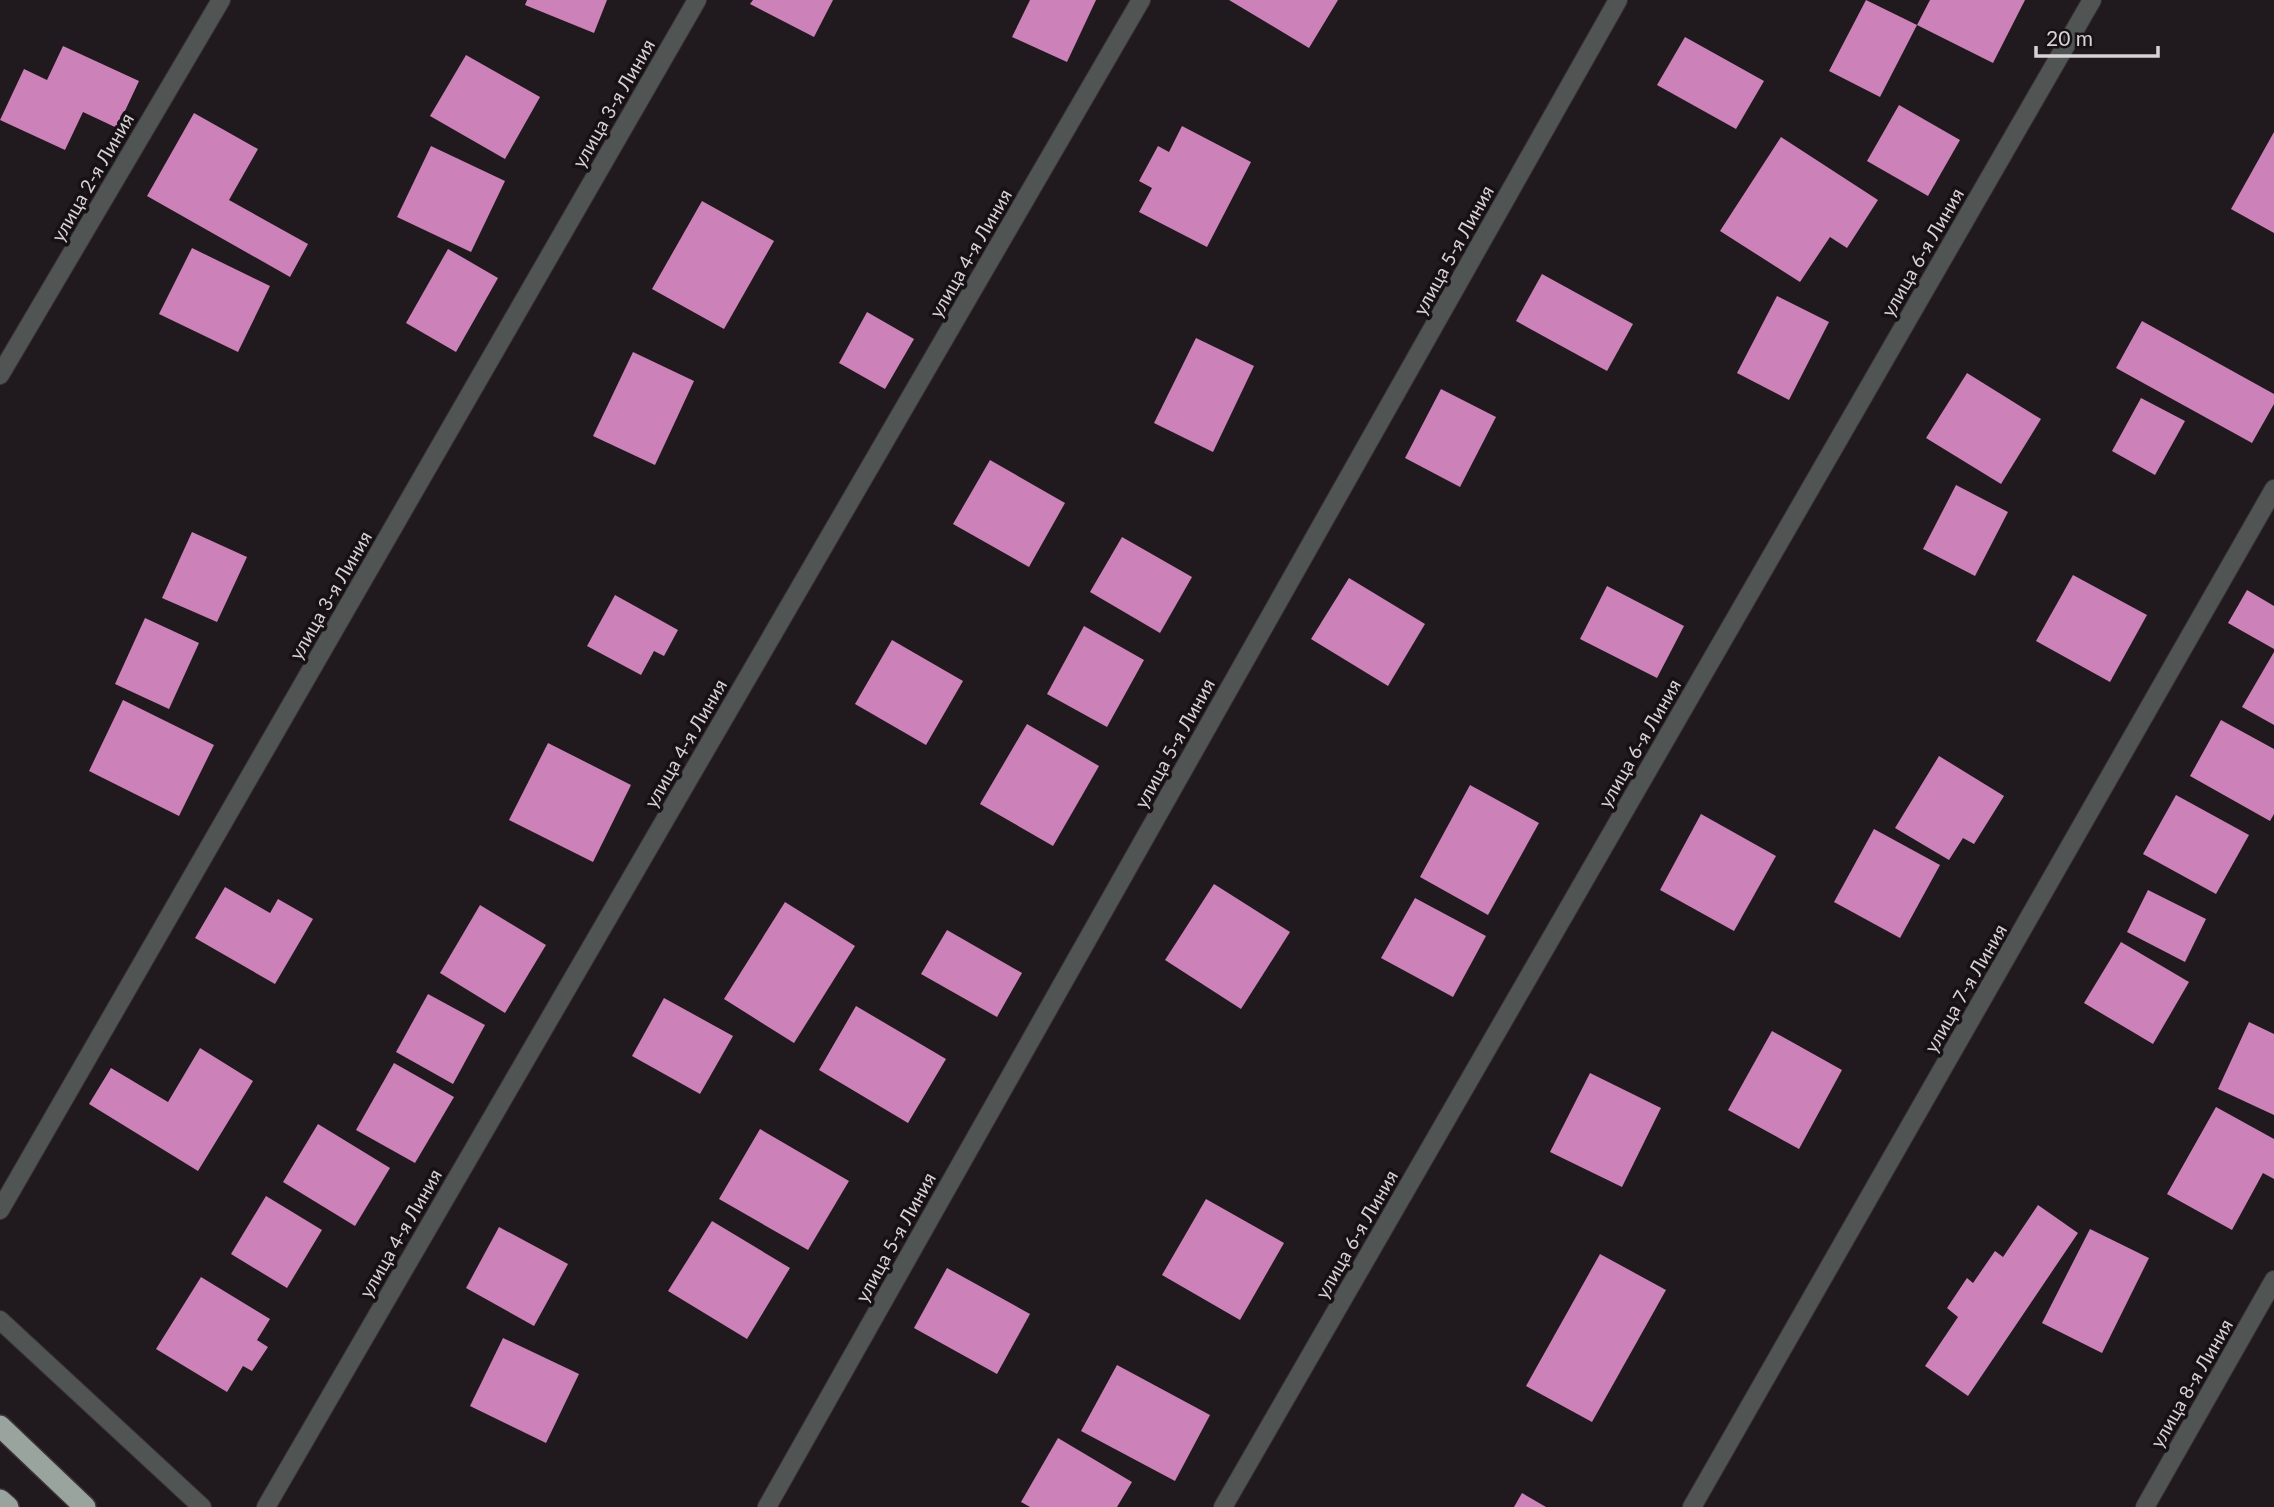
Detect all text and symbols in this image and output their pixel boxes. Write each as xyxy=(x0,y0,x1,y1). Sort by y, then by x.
scale bar xyxy=(2036,14,2158,58)
text: 20 m xyxy=(2046,25,2093,50)
street label: улица 3-я Линия xyxy=(567,35,659,171)
street label: улица 2-я Линия xyxy=(46,109,138,245)
street label: улица 5-я Линия xyxy=(1408,181,1498,319)
street label: улица 6-я Линия xyxy=(1876,184,1968,320)
street label: улица 4-я Линия xyxy=(924,185,1016,321)
street label: улица 3-я Линия xyxy=(284,527,376,663)
street label: улица 5-я Линия xyxy=(1129,674,1219,812)
street label: улица 4-я Линия xyxy=(639,675,731,811)
street label: улица 6-я Линия xyxy=(1593,675,1685,811)
street label: улица 7-я Линия xyxy=(1919,920,2011,1056)
street label: улица 4-я Линия xyxy=(354,1165,446,1301)
street label: улица 6-я Линия xyxy=(1310,1166,1402,1302)
street label: улица 5-я Линия xyxy=(850,1168,940,1306)
street label: улица 8-я Линия xyxy=(2145,1315,2237,1451)

